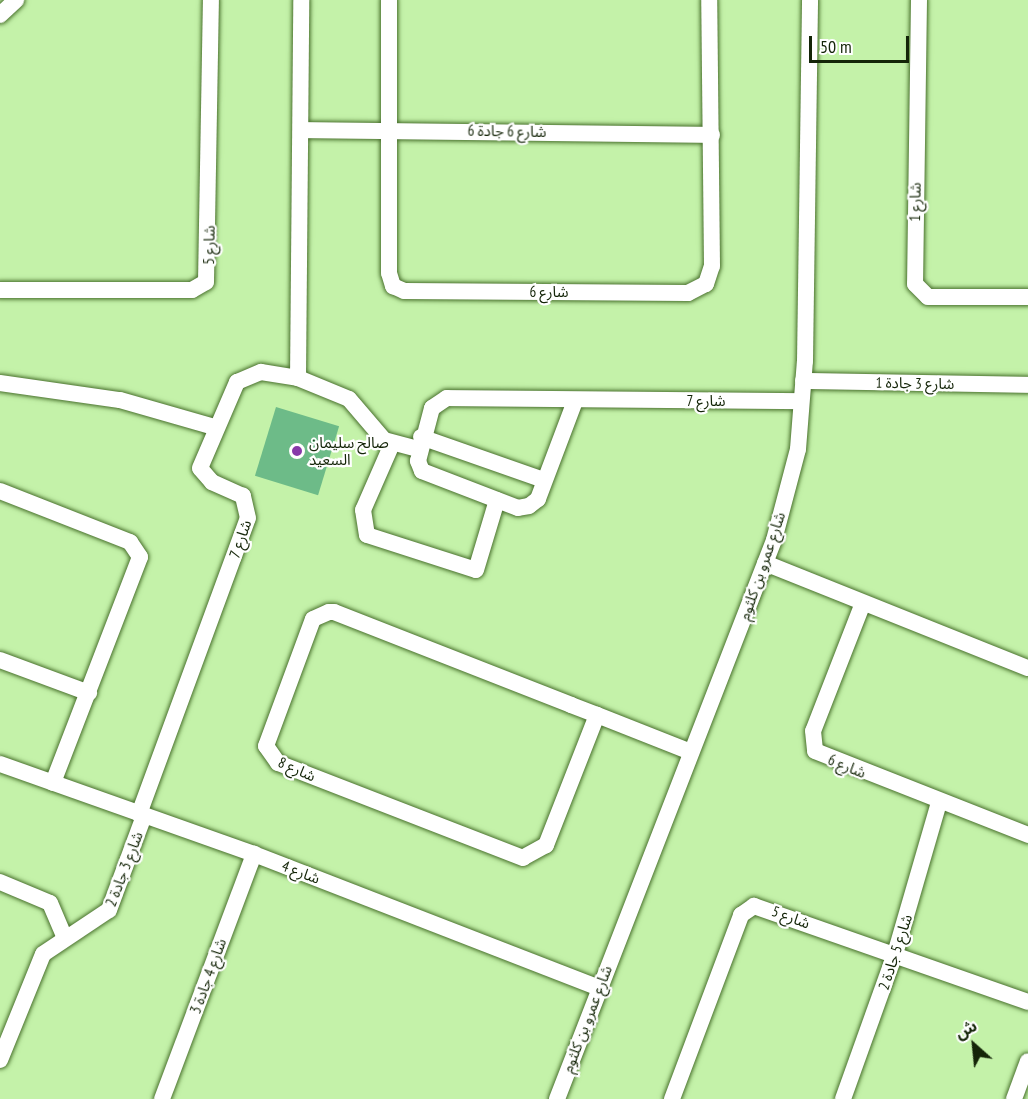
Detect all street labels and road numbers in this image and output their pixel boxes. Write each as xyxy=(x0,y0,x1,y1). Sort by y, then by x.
street label: شارع 6 جادة 6 xyxy=(467,121,547,141)
street label: شارع 1 xyxy=(906,182,924,222)
street label: شارع 5 xyxy=(200,225,218,265)
street label: شارع 6 xyxy=(529,283,569,301)
street label: شارع 3 جادة 1 xyxy=(875,373,955,393)
street label: شارع 7 xyxy=(686,392,726,410)
street label: شارع عمرو بن كلثوم xyxy=(735,510,789,622)
street label: شارع 7 xyxy=(225,518,255,560)
street label: شارع 6 xyxy=(825,750,869,782)
street label: شارع 8 xyxy=(275,753,319,785)
street label: شارع 3 جادة 2 xyxy=(101,829,147,909)
street label: شارع 4 xyxy=(279,857,323,887)
street label: شارع 5 xyxy=(770,902,812,932)
street label: شارع 5 جادة 2 xyxy=(874,912,916,992)
street label: شارع 4 جادة 3 xyxy=(186,936,230,1016)
street label: شارع عمرو بن كلثوم xyxy=(558,963,616,1075)

